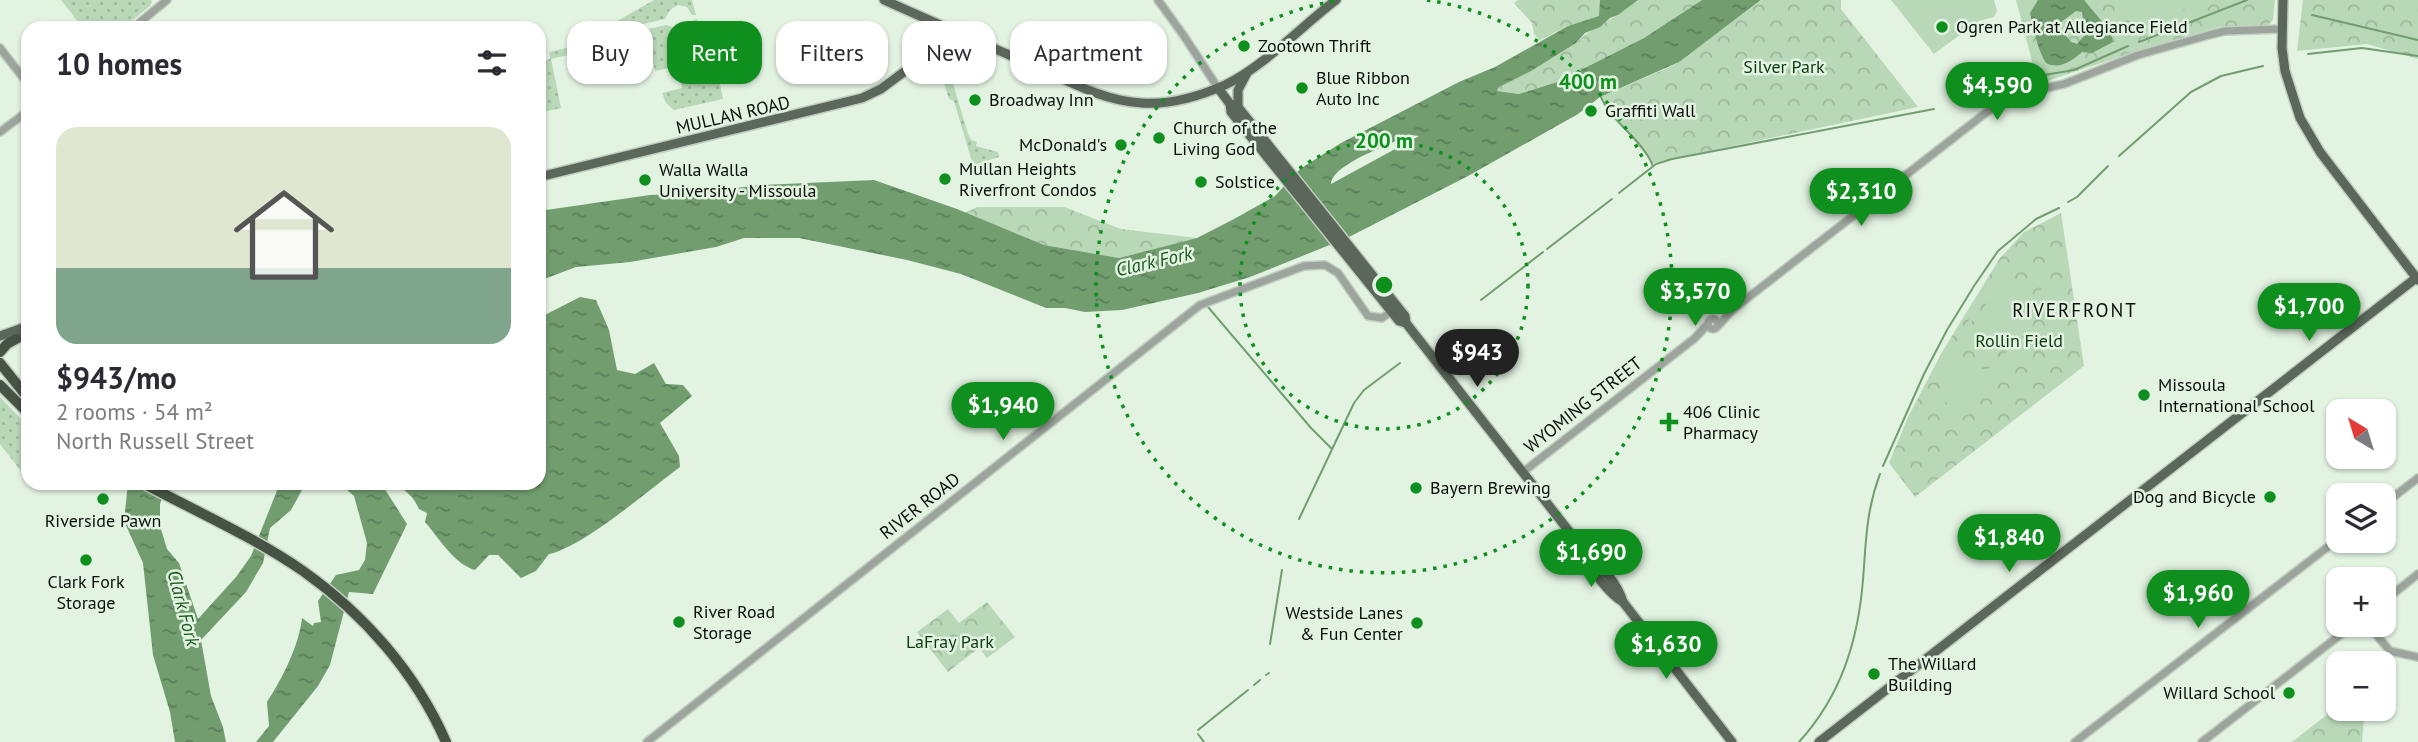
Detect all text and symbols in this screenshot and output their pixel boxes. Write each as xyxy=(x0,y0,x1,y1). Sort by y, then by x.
place label: Ogren Park at Allegiance Field xyxy=(1956,15,2188,38)
marker: Ogren Park at Allegiance Field xyxy=(1934,19,1950,35)
chip: Buy xyxy=(567,21,653,84)
chip: Rent xyxy=(667,21,762,84)
chip: Filters xyxy=(776,21,888,84)
chip: New xyxy=(902,21,996,84)
chip: Apartment xyxy=(1010,21,1167,84)
place label: Zootown Thrift xyxy=(1258,34,1371,57)
marker: Zootown Thrift xyxy=(1236,38,1252,54)
text: 10 homes xyxy=(56,44,182,83)
icon: filters xyxy=(473,44,511,82)
park label: Silver Park xyxy=(1743,55,1825,78)
pin: $4,590 xyxy=(1940,62,2054,122)
place label: Blue Ribbon Auto Inc xyxy=(1316,66,1410,110)
text: 400 m xyxy=(1559,68,1617,95)
text: $4,590 xyxy=(1961,70,2033,99)
marker: Blue Ribbon Auto Inc xyxy=(1294,80,1310,96)
place label: Broadway Inn xyxy=(989,88,1094,111)
street label: MULLAN ROAD xyxy=(674,90,792,139)
marker: Broadway Inn xyxy=(967,92,983,108)
place label: Graffiti Wall xyxy=(1605,99,1696,122)
marker: Graffiti Wall xyxy=(1583,103,1599,119)
place label: Church of the Living God xyxy=(1173,116,1277,160)
text: 200 m xyxy=(1355,127,1413,154)
marker: Church of the Living God xyxy=(1151,130,1167,146)
place label: McDonald's xyxy=(1019,133,1107,156)
marker: McDonald's xyxy=(1113,137,1129,153)
place label: Mullan Heights Riverfront Condos xyxy=(959,157,1097,201)
place label: Walla Walla University - Missoula xyxy=(659,158,816,202)
pin: $2,310 xyxy=(1804,168,1918,228)
place label: Solstice xyxy=(1215,170,1275,193)
marker: Mullan Heights Riverfront Condos xyxy=(937,171,953,187)
icon: home xyxy=(221,172,347,298)
marker: Walla Walla University - Missoula xyxy=(637,172,653,188)
marker: Solstice xyxy=(1193,174,1209,190)
text: $2,310 xyxy=(1825,176,1897,205)
water label: Clark Fork xyxy=(1113,240,1196,281)
pin: $3,570 xyxy=(1638,268,1752,328)
centre of rings xyxy=(1372,273,1396,297)
text: $3,570 xyxy=(1659,276,1731,305)
pin: $1,700 xyxy=(2252,284,2366,343)
text: $1,700 xyxy=(2273,291,2345,320)
district label: RIVERFRONT xyxy=(2012,298,2138,322)
park label: Rollin Field xyxy=(1975,329,2063,352)
pin: $943 xyxy=(1436,330,1518,389)
text: $943 xyxy=(1451,337,1503,366)
street label: WYOMING STREET xyxy=(1519,351,1646,458)
text: $943/mo xyxy=(56,358,177,397)
place label: Missoula International School xyxy=(2158,373,2315,417)
pin: $1,940 xyxy=(946,382,1060,442)
marker: Missoula International School xyxy=(2136,387,2152,403)
text: $1,940 xyxy=(967,390,1039,419)
text: 2 rooms · 54 m² xyxy=(56,397,213,426)
north arrow xyxy=(2326,399,2396,469)
map controls xyxy=(2326,399,2396,721)
place label: 406 Clinic Pharmacy xyxy=(1683,400,1760,444)
marker: 406 Clinic Pharmacy xyxy=(1661,414,1677,430)
text: North Russell Street xyxy=(56,426,254,455)
street label: RIVER ROAD xyxy=(875,467,964,544)
place label: Bayern Brewing xyxy=(1430,476,1551,499)
marker: Bayern Brewing xyxy=(1408,480,1424,496)
button: layers xyxy=(2326,483,2396,553)
place label: Dog and Bicycle xyxy=(2133,485,2256,508)
marker: Dog and Bicycle xyxy=(2262,489,2278,505)
marker: Riverside Pawn xyxy=(95,491,111,507)
place label: Riverside Pawn xyxy=(45,509,161,532)
pin: $1,840 xyxy=(1952,514,2066,574)
text: $1,840 xyxy=(1973,522,2045,551)
pin: $1,690 xyxy=(1534,530,1648,589)
text: $1,690 xyxy=(1555,537,1627,566)
marker: Clark Fork Storage xyxy=(78,552,94,568)
water label: Clark Fork xyxy=(162,567,206,650)
button: + xyxy=(2326,567,2396,637)
place label: Clark Fork Storage xyxy=(47,570,125,614)
pin: $1,960 xyxy=(2141,570,2255,630)
text: $1,960 xyxy=(2162,578,2234,607)
place label: River Road Storage xyxy=(693,600,775,644)
place label: Westside Lanes & Fun Center xyxy=(1286,601,1403,645)
marker: River Road Storage xyxy=(671,614,687,630)
marker: Westside Lanes & Fun Center xyxy=(1409,615,1425,631)
pin: $1,630 xyxy=(1609,622,1723,681)
text: $1,630 xyxy=(1630,629,1702,658)
park label: LaFray Park xyxy=(906,630,994,653)
button: − xyxy=(2326,651,2396,721)
place label: The Willard Building xyxy=(1888,652,1976,696)
marker: The Willard Building xyxy=(1866,666,1882,682)
place label: Willard School xyxy=(2163,681,2276,704)
marker: Willard School xyxy=(2281,685,2297,701)

